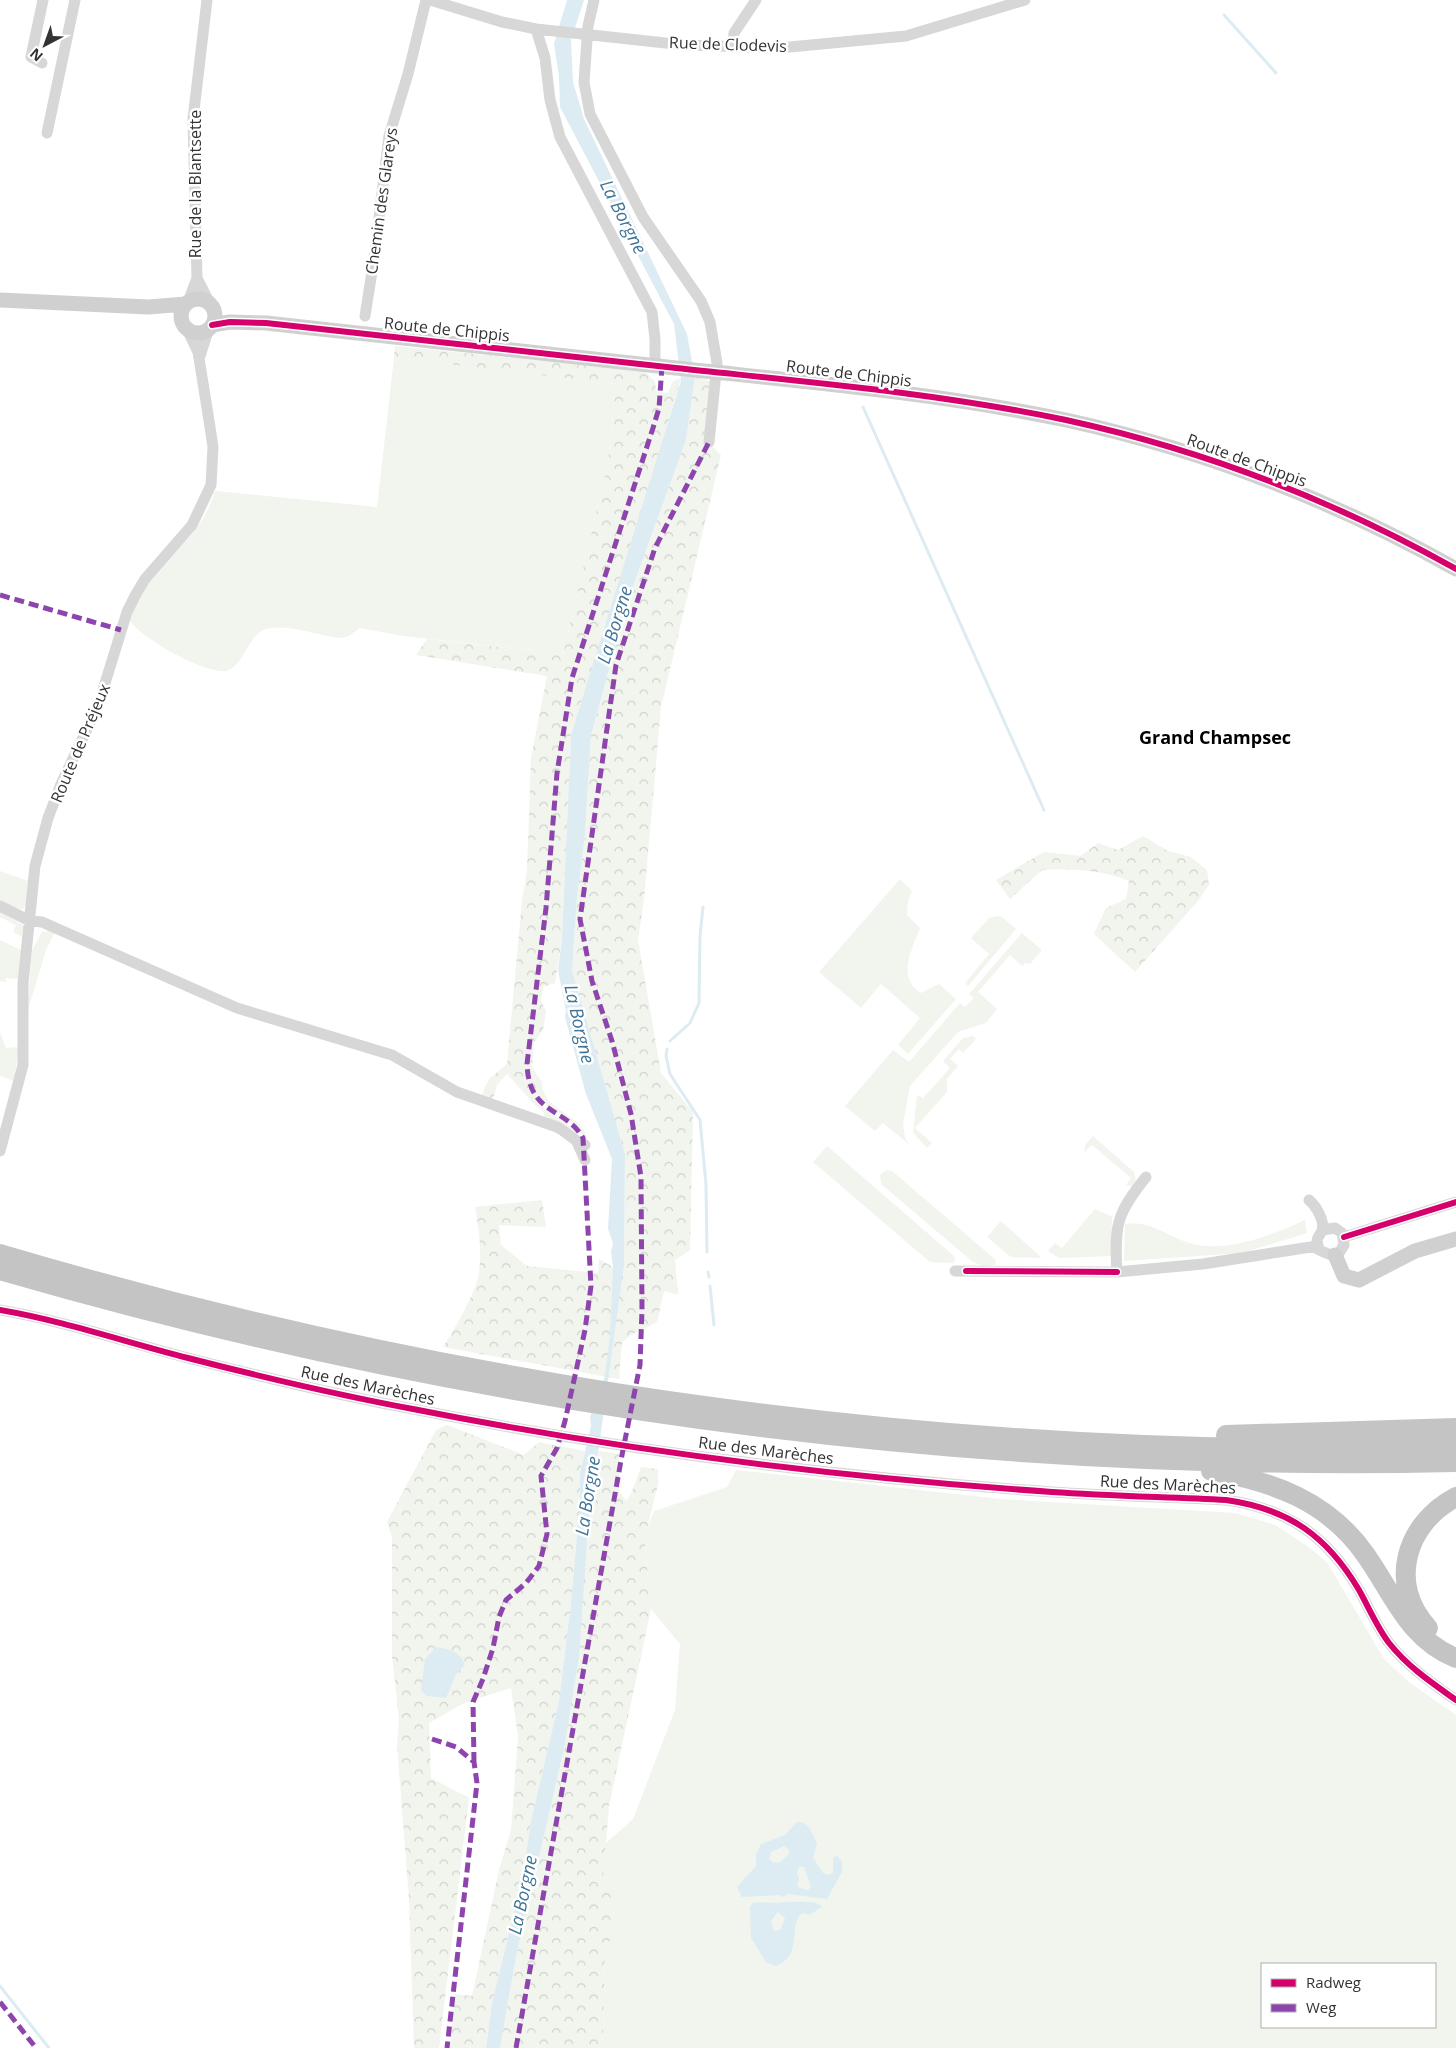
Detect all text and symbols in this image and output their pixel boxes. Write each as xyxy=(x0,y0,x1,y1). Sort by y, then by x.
north arrow xyxy=(20,20,70,70)
street label: Rue de Clodevis xyxy=(669,31,787,57)
text: N xyxy=(26,44,47,66)
street label: Rue de la Blantsette xyxy=(184,110,206,258)
street label: Chemin des Glareys xyxy=(360,126,402,276)
water label: La Borgne xyxy=(595,175,653,258)
street label: Route de Chippis xyxy=(383,311,511,347)
street label: Route de Chippis xyxy=(785,354,913,392)
street label: Route de Chippis xyxy=(1184,428,1310,492)
water label: La Borgne xyxy=(591,583,637,667)
street label: Route de Préjeux xyxy=(45,679,115,806)
district label: Grand Champsec xyxy=(1139,725,1291,749)
water label: La Borgne xyxy=(559,982,601,1066)
street label: Rue des Marèches xyxy=(299,1360,437,1410)
street label: Rue des Marèches xyxy=(697,1431,835,1469)
water label: La Borgne xyxy=(569,1454,605,1537)
street label: Rue des Marèches xyxy=(1099,1469,1237,1499)
water label: La Borgne xyxy=(502,1853,542,1937)
legend xyxy=(1261,1963,1436,2028)
text: Radweg xyxy=(1306,1972,1361,1992)
text: Weg xyxy=(1306,1997,1336,2017)

